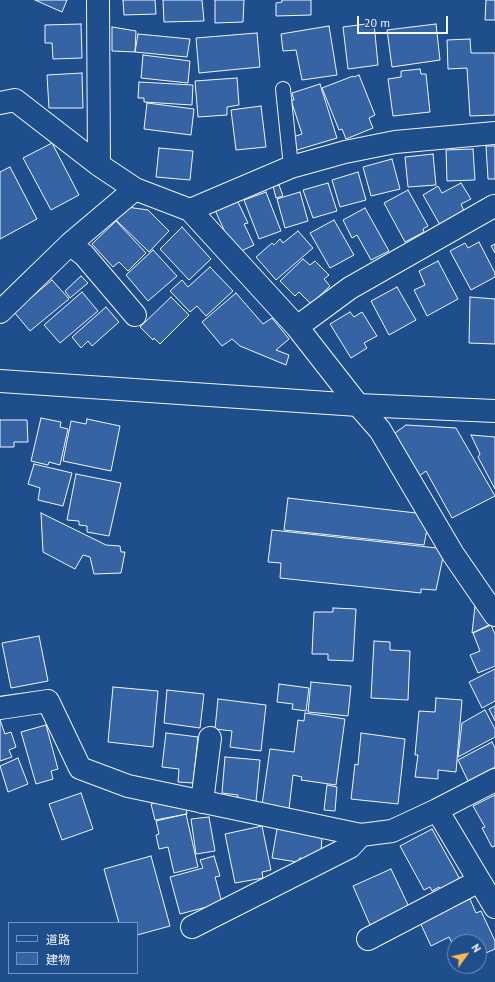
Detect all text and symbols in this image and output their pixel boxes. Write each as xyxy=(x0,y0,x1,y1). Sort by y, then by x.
scale bar xyxy=(359,8,450,34)
text: 20 m xyxy=(364,15,390,30)
legend xyxy=(8,922,138,974)
text: 道路 xyxy=(46,932,70,947)
north arrow xyxy=(447,934,487,974)
text: N xyxy=(468,941,484,955)
text: 建物 xyxy=(46,952,70,967)

